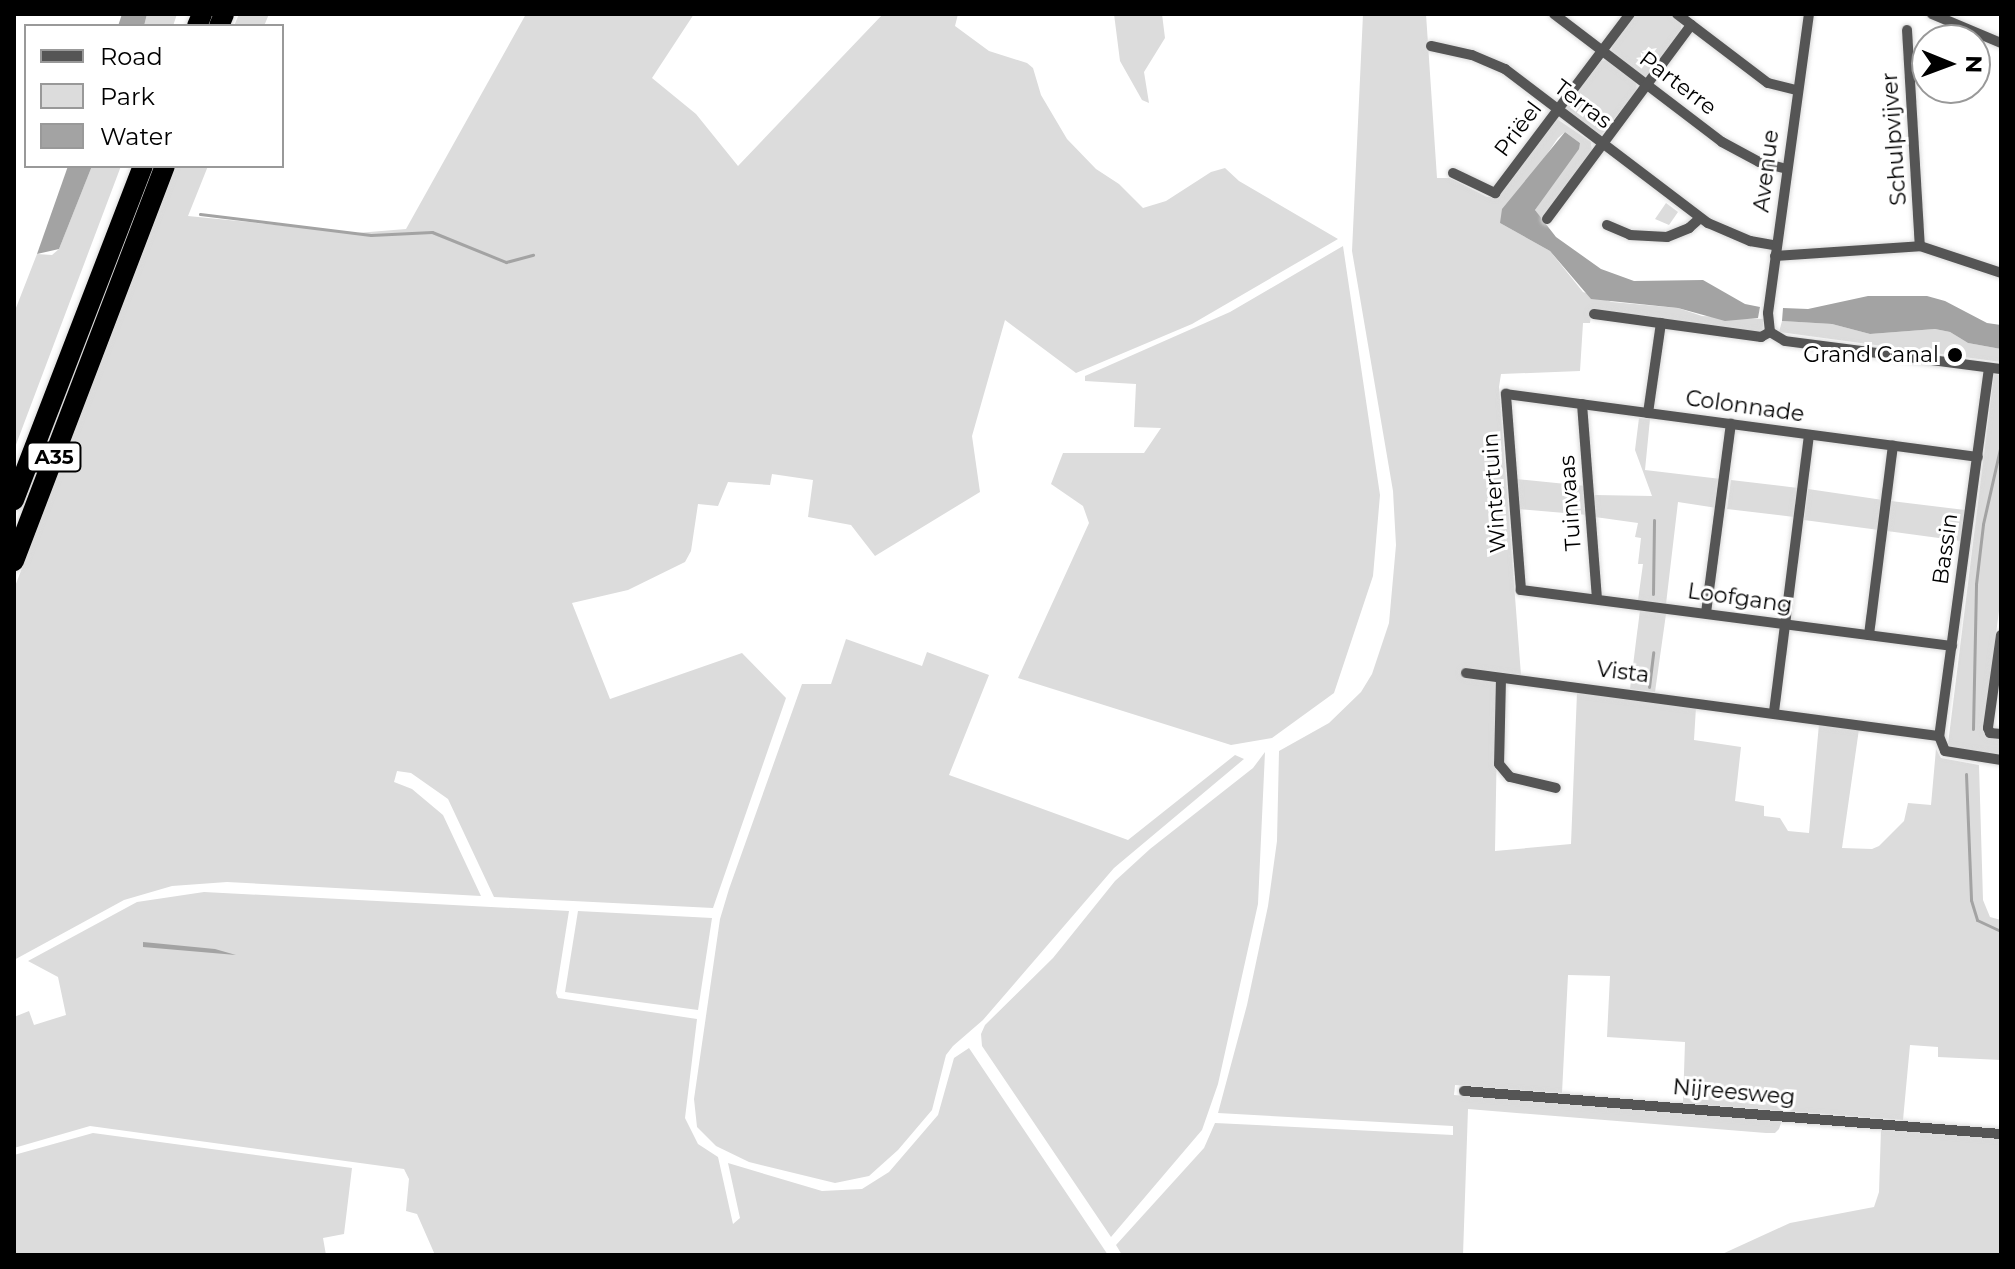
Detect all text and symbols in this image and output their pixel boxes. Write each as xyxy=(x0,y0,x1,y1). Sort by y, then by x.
legend xyxy=(24,24,284,168)
north arrow xyxy=(1911,24,1991,104)
text: Road xyxy=(100,42,163,71)
street label: Parterre xyxy=(1634,45,1722,121)
text: N xyxy=(1960,55,1987,74)
street label: Schulpvijver xyxy=(1876,72,1912,206)
street label: Terras xyxy=(1549,74,1617,134)
text: Park xyxy=(100,82,155,111)
street label: Priëel xyxy=(1489,96,1547,162)
text: Water xyxy=(100,122,173,151)
street label: Avenue xyxy=(1748,128,1784,214)
place label: Grand Canal xyxy=(1803,342,1939,368)
marker: Grand Canal xyxy=(1946,346,1964,364)
street label: Colonnade xyxy=(1684,385,1806,427)
street label: Wintertuin xyxy=(1477,432,1511,554)
road number: A35 xyxy=(26,441,82,473)
street label: Tuinvaas xyxy=(1553,454,1587,552)
street label: Bassin xyxy=(1927,512,1963,586)
street label: Loofgang xyxy=(1686,578,1794,618)
street label: Vista xyxy=(1595,656,1651,688)
street label: Nijreesweg xyxy=(1672,1073,1796,1111)

